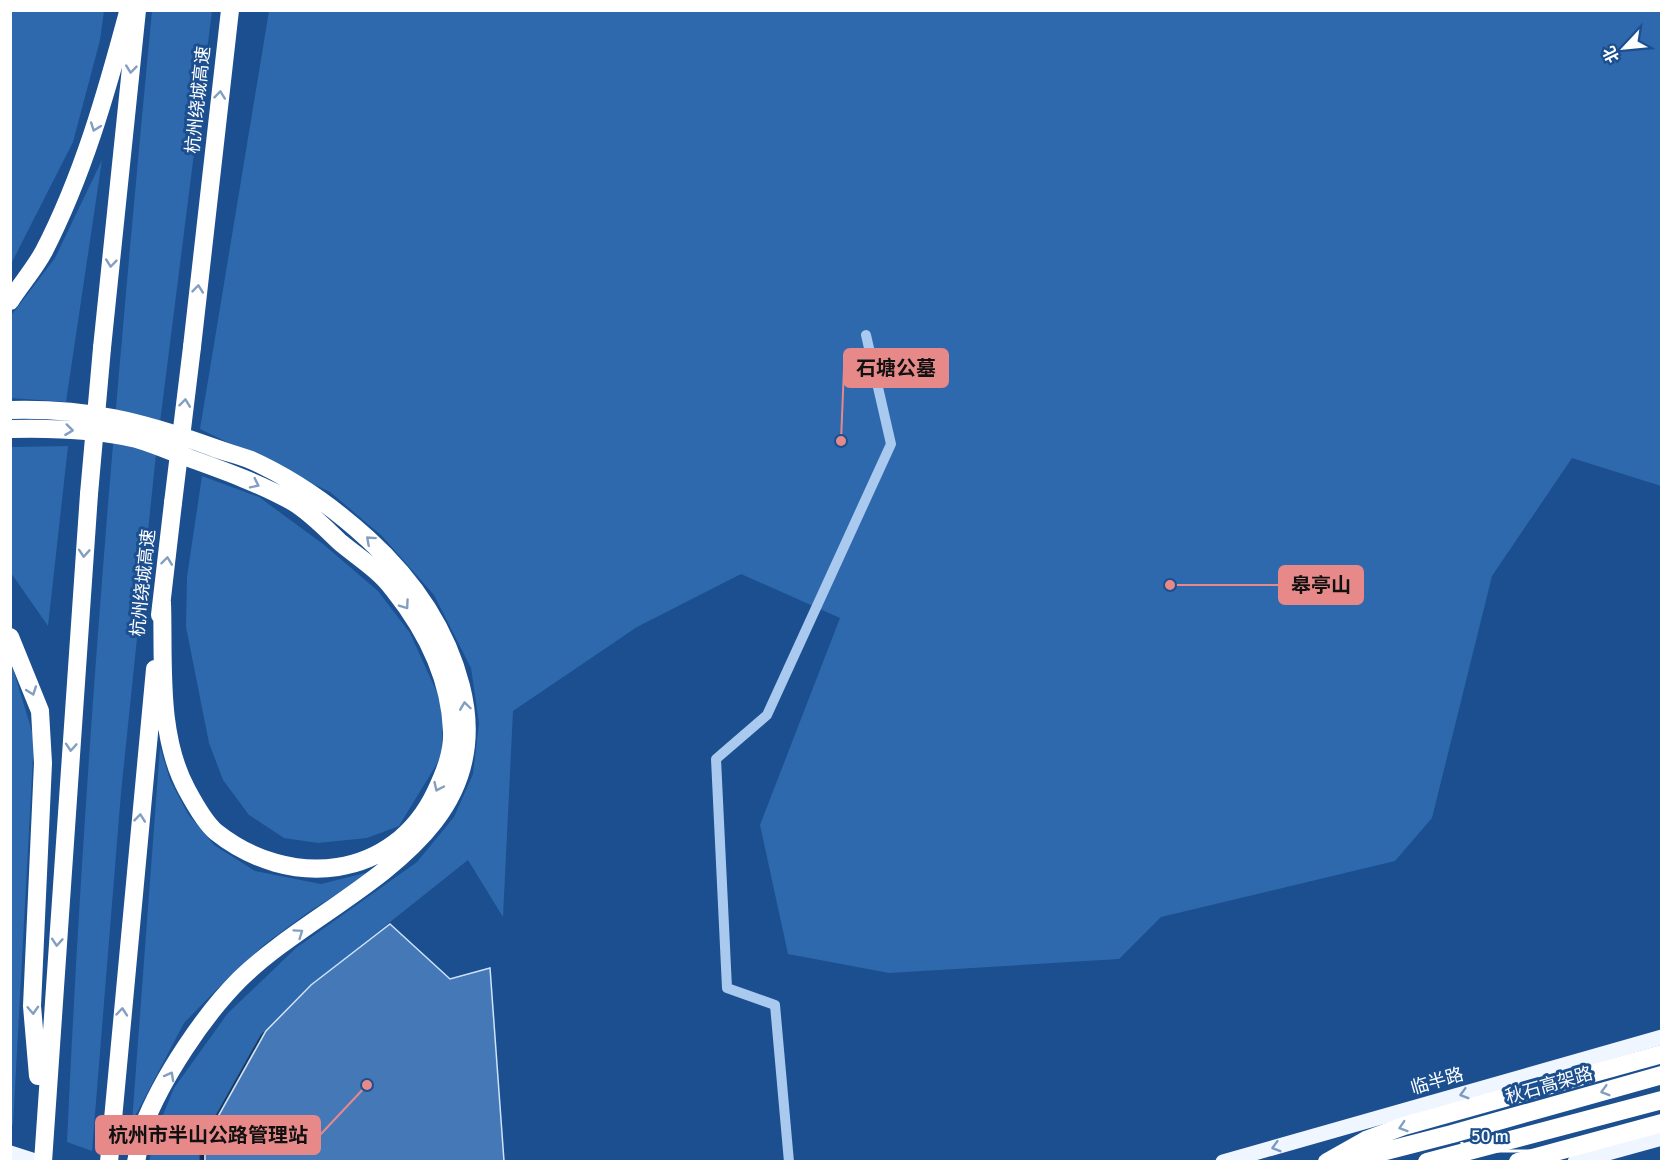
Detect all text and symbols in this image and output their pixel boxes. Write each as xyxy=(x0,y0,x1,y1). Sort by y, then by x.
north arrow xyxy=(1594,18,1654,78)
text: 北 xyxy=(1599,43,1624,66)
street label: 杭州绕城高速 xyxy=(181,45,215,155)
one-way arrow xyxy=(125,64,138,73)
one-way arrow xyxy=(213,90,226,100)
one-way arrow xyxy=(90,122,103,132)
one-way arrow xyxy=(105,258,118,267)
one-way arrow xyxy=(191,284,204,293)
callout: 石塘公墓 xyxy=(844,349,948,387)
text: 石塘公墓 xyxy=(856,356,936,381)
one-way arrow xyxy=(178,399,191,408)
one-way arrow xyxy=(64,423,73,436)
one-way arrow xyxy=(249,476,260,488)
street label: 杭州绕城高速 xyxy=(126,528,160,638)
one-way arrow xyxy=(366,536,377,547)
one-way arrow xyxy=(78,548,91,557)
one-way arrow xyxy=(160,557,172,566)
callout: 皋亭山 xyxy=(1279,566,1363,604)
text: 皋亭山 xyxy=(1291,573,1351,598)
one-way arrow xyxy=(398,599,409,610)
one-way arrow xyxy=(25,685,38,696)
one-way arrow xyxy=(459,701,471,711)
one-way arrow xyxy=(64,743,77,752)
one-way arrow xyxy=(433,780,445,791)
one-way arrow xyxy=(133,813,145,823)
one-way arrow xyxy=(292,929,303,940)
one-way arrow xyxy=(50,937,63,946)
one-way arrow xyxy=(27,1006,40,1015)
one-way arrow xyxy=(115,1008,128,1017)
street label: 秋石高架路 xyxy=(1503,1062,1595,1108)
street label: 临半路 xyxy=(1408,1063,1466,1099)
one-way arrow xyxy=(163,1072,174,1082)
one-way arrow xyxy=(1600,1084,1611,1096)
one-way arrow xyxy=(1459,1087,1470,1099)
scale bar xyxy=(1462,1115,1579,1153)
callout: 杭州市半山公路管理站 xyxy=(96,1116,320,1154)
one-way arrow xyxy=(1398,1120,1409,1132)
text: 杭州市半山公路管理站 xyxy=(108,1123,308,1148)
text: 50 m xyxy=(1471,1125,1509,1147)
one-way arrow xyxy=(1272,1140,1282,1152)

